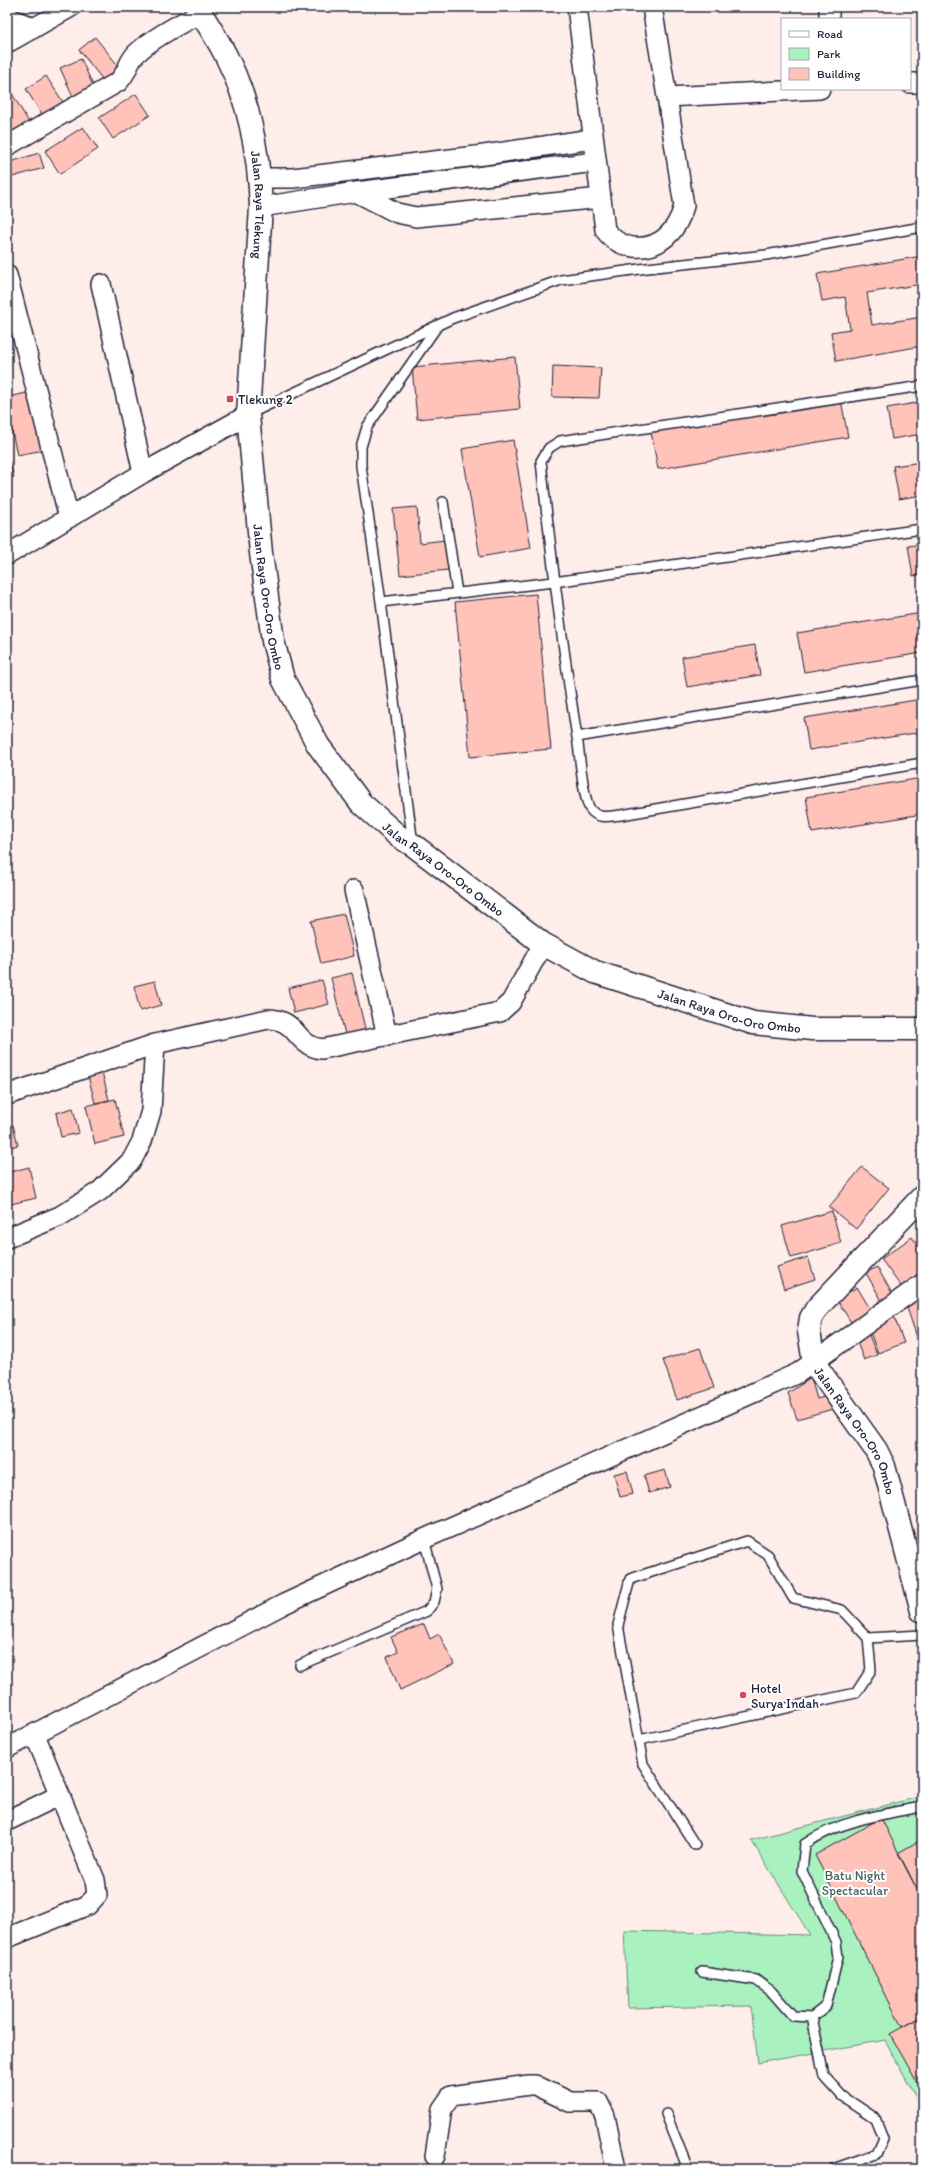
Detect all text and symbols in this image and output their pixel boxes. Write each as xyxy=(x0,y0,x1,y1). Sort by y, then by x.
legend xyxy=(781,18,911,90)
text: Road xyxy=(817,27,843,41)
text: Park xyxy=(817,47,841,61)
text: Building xyxy=(817,67,861,81)
street label: Jalan Raya Tlekung xyxy=(248,150,269,260)
place label: Tlekung 2 xyxy=(238,392,293,407)
marker: Tlekung 2 xyxy=(225,394,235,404)
street label: Jalan Raya Oro-Oro Ombo xyxy=(251,523,288,672)
street label: Jalan Raya Oro-Oro Ombo xyxy=(380,819,507,919)
street label: Jalan Raya Oro-Oro Ombo xyxy=(656,985,802,1035)
street label: Jalan Raya Oro-Oro Ombo xyxy=(812,1364,899,1496)
place label: Hotel Surya Indah xyxy=(751,1681,819,1711)
marker: Hotel Surya Indah xyxy=(738,1690,748,1700)
park label: Batu Night Spectacular xyxy=(822,1868,889,1898)

